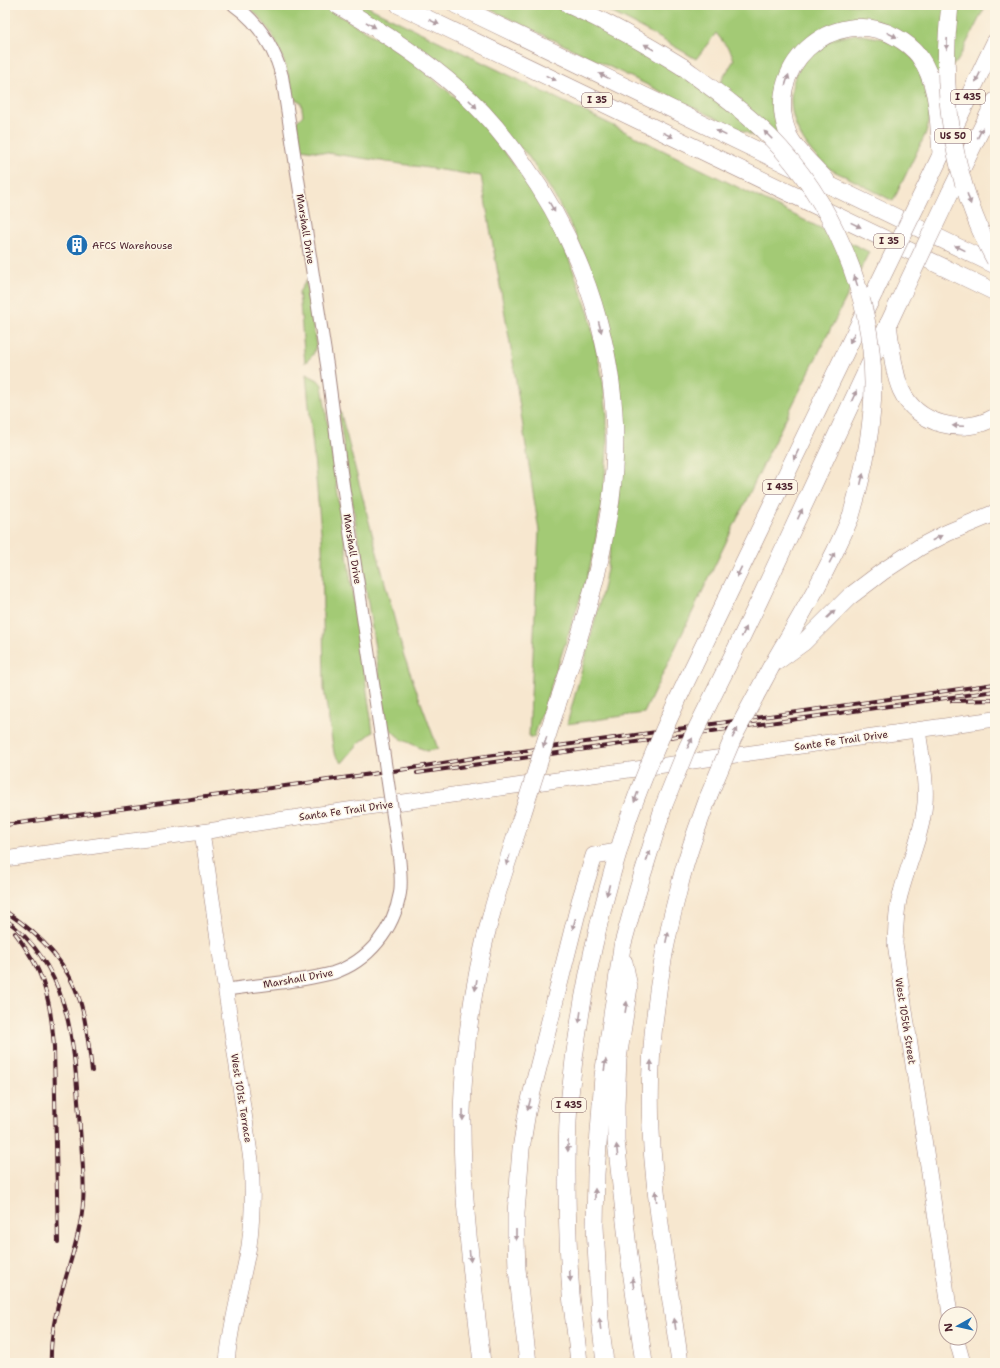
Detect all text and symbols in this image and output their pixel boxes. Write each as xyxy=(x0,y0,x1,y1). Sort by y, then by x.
one-way arrow xyxy=(428,19,440,25)
one-way arrow xyxy=(366,21,376,29)
one-way arrow xyxy=(887,32,898,38)
one-way arrow xyxy=(943,38,950,50)
one-way arrow xyxy=(643,43,655,50)
one-way arrow xyxy=(975,71,981,82)
one-way arrow xyxy=(598,73,610,79)
one-way arrow xyxy=(784,74,790,86)
one-way arrow xyxy=(545,75,557,81)
road number: I 435 xyxy=(951,90,985,104)
road number: I 35 xyxy=(582,93,612,107)
one-way arrow xyxy=(469,99,478,109)
one-way arrow xyxy=(977,127,983,139)
road number: US 50 xyxy=(935,129,971,143)
one-way arrow xyxy=(715,130,727,136)
one-way arrow xyxy=(763,131,773,140)
one-way arrow xyxy=(663,132,674,138)
street label: Marshall Drive xyxy=(294,193,318,265)
one-way arrow xyxy=(966,194,972,206)
one-way arrow xyxy=(548,201,555,213)
one-way arrow xyxy=(850,222,861,228)
building icon: AFCS Warehouse xyxy=(64,232,90,258)
road number: I 35 xyxy=(874,234,904,248)
place label: AFCS Warehouse xyxy=(92,239,173,252)
one-way arrow xyxy=(954,245,966,251)
one-way arrow xyxy=(853,275,859,287)
one-way arrow xyxy=(598,321,604,333)
one-way arrow xyxy=(849,333,855,344)
one-way arrow xyxy=(851,390,857,402)
one-way arrow xyxy=(952,423,964,430)
one-way arrow xyxy=(793,450,799,461)
one-way arrow xyxy=(859,473,865,485)
road number: I 435 xyxy=(763,480,797,494)
one-way arrow xyxy=(797,508,803,520)
street label: Marshall Drive xyxy=(341,513,365,585)
one-way arrow xyxy=(931,535,942,542)
one-way arrow xyxy=(829,552,836,564)
one-way arrow xyxy=(736,567,742,578)
one-way arrow xyxy=(826,609,836,619)
one-way arrow xyxy=(741,626,747,637)
one-way arrow xyxy=(732,727,739,739)
street label: Sante Fe Trail Drive xyxy=(793,727,889,753)
one-way arrow xyxy=(542,737,548,749)
one-way arrow xyxy=(687,737,693,749)
one-way arrow xyxy=(633,792,639,804)
street label: Santa Fe Trail Drive xyxy=(298,797,394,824)
one-way arrow xyxy=(645,849,651,861)
one-way arrow xyxy=(505,854,511,866)
one-way arrow xyxy=(605,884,611,896)
one-way arrow xyxy=(571,918,577,931)
one-way arrow xyxy=(664,931,670,943)
street label: Marshall Drive xyxy=(262,966,335,991)
street label: West 105th Street xyxy=(892,977,919,1065)
one-way arrow xyxy=(473,979,479,991)
one-way arrow xyxy=(623,1001,629,1013)
one-way arrow xyxy=(577,1011,583,1023)
street label: West 101st Terrace xyxy=(228,1053,255,1144)
one-way arrow xyxy=(602,1059,608,1071)
one-way arrow xyxy=(648,1059,654,1072)
road number: I 435 xyxy=(552,1098,586,1112)
one-way arrow xyxy=(526,1099,532,1112)
one-way arrow xyxy=(459,1109,466,1121)
one-way arrow xyxy=(564,1140,571,1152)
one-way arrow xyxy=(614,1144,620,1156)
one-way arrow xyxy=(592,1187,598,1200)
one-way arrow xyxy=(653,1190,659,1202)
one-way arrow xyxy=(513,1229,519,1242)
one-way arrow xyxy=(467,1250,474,1262)
one-way arrow xyxy=(567,1270,574,1282)
one-way arrow xyxy=(630,1277,636,1289)
north arrow xyxy=(938,1306,978,1346)
one-way arrow xyxy=(597,1318,604,1330)
one-way arrow xyxy=(672,1318,678,1330)
text: N xyxy=(941,1322,957,1333)

